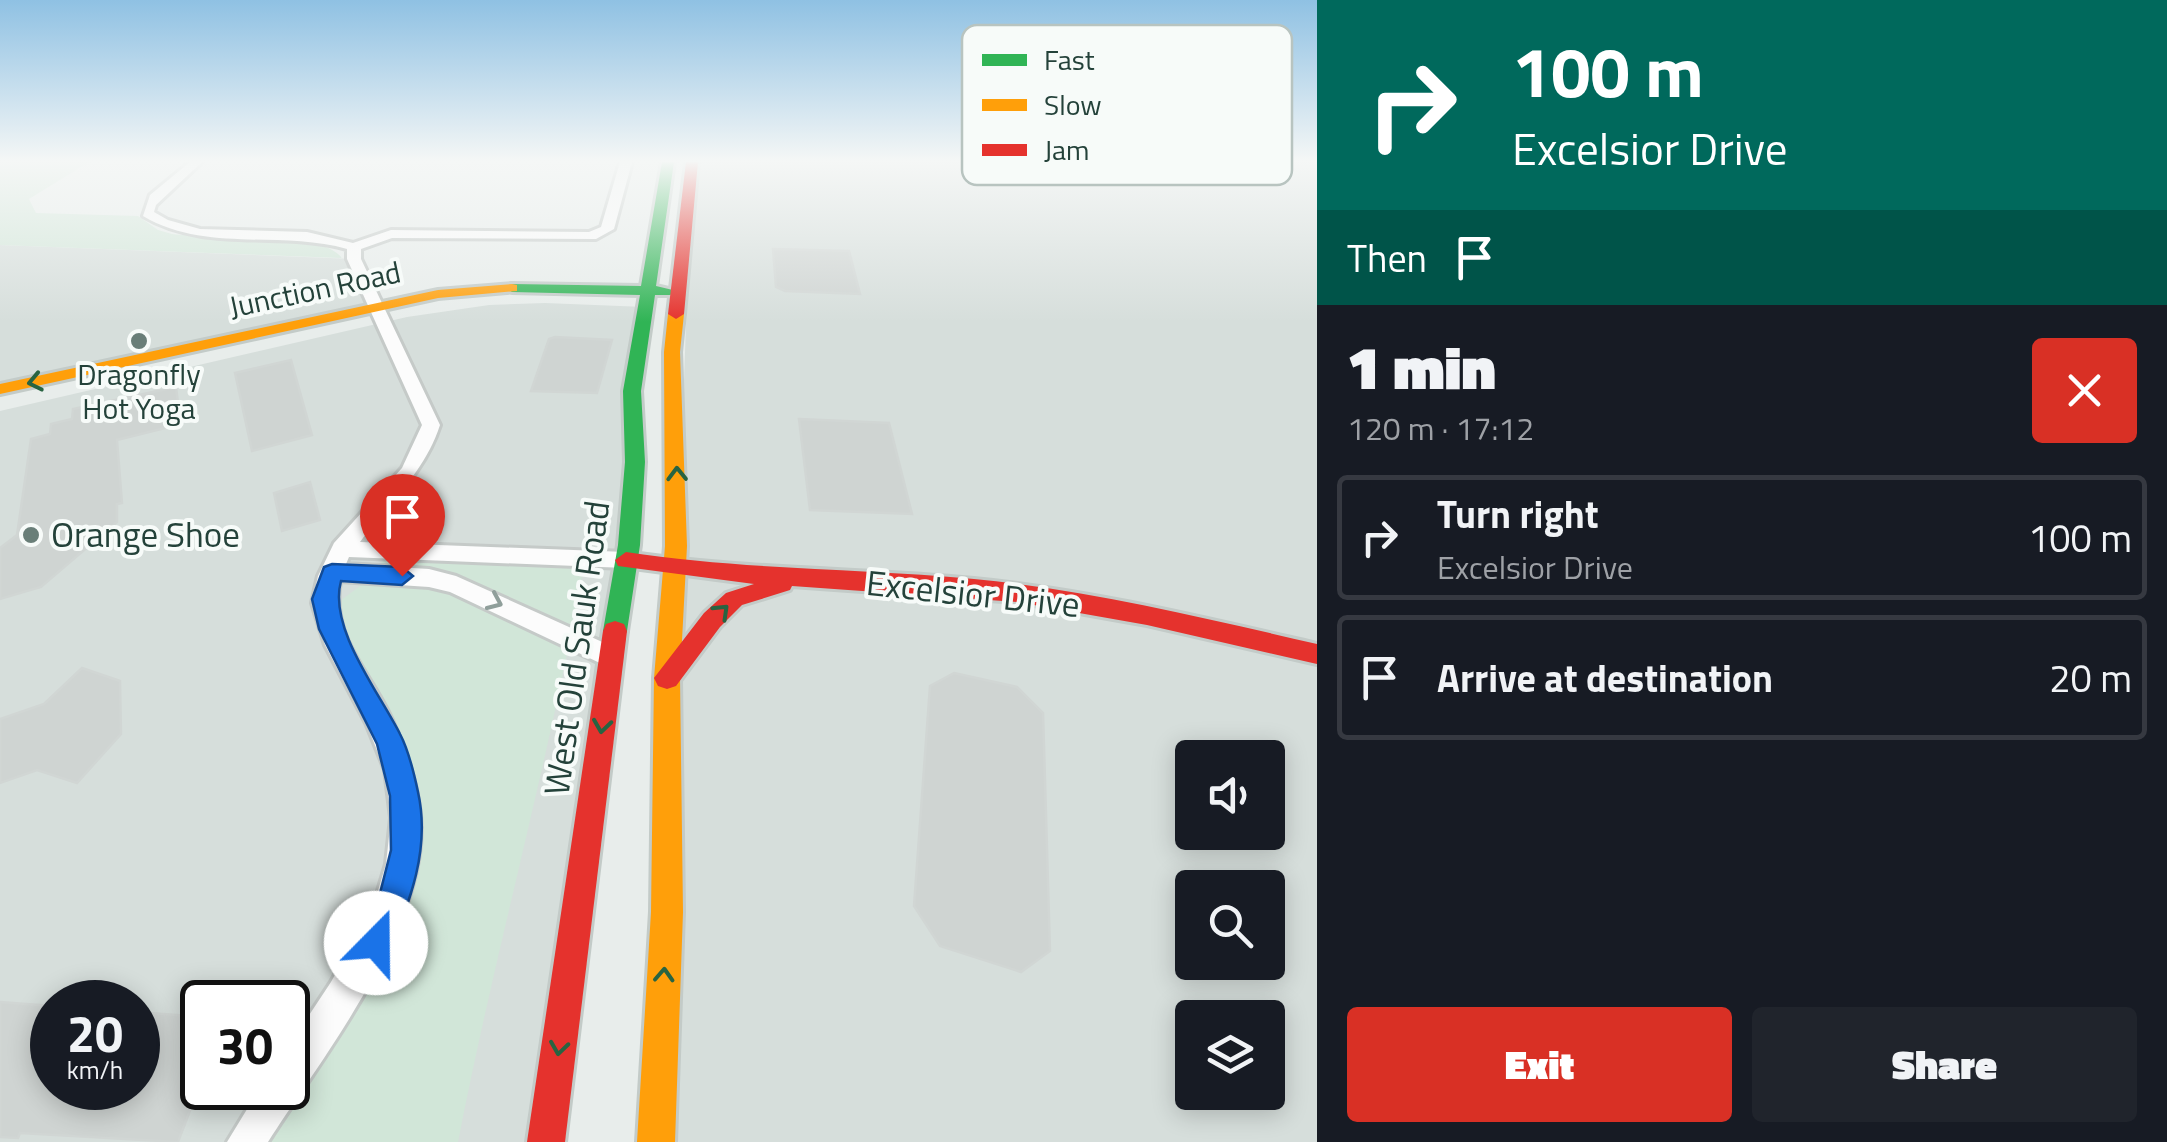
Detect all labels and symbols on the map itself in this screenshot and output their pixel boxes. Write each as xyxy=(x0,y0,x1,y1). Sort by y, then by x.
legend xyxy=(962,25,1292,185)
text: Fast xyxy=(1044,38,1095,81)
text: Slow xyxy=(1044,83,1102,126)
text: Jam xyxy=(1044,128,1090,171)
street label: Junction Road xyxy=(225,248,405,330)
marker: Dragonfly Hot Yoga xyxy=(128,330,150,352)
place label: Dragonfly Hot Yoga xyxy=(77,351,201,431)
one-way arrow xyxy=(27,370,44,391)
one-way arrow xyxy=(666,465,688,480)
pin xyxy=(360,474,445,577)
street label: West Old Sauk Road xyxy=(529,497,623,799)
place label: Orange Shoe xyxy=(51,507,240,561)
marker: Orange Shoe xyxy=(20,524,42,546)
street label: Excelsior Drive xyxy=(864,555,1083,631)
one-way arrow xyxy=(485,590,503,610)
one-way arrow xyxy=(710,605,729,623)
one-way arrow xyxy=(592,717,613,734)
position arrow xyxy=(324,891,428,995)
one-way arrow xyxy=(653,966,674,982)
speed limit sign: 30 xyxy=(180,980,310,1110)
one-way arrow xyxy=(549,1040,570,1056)

